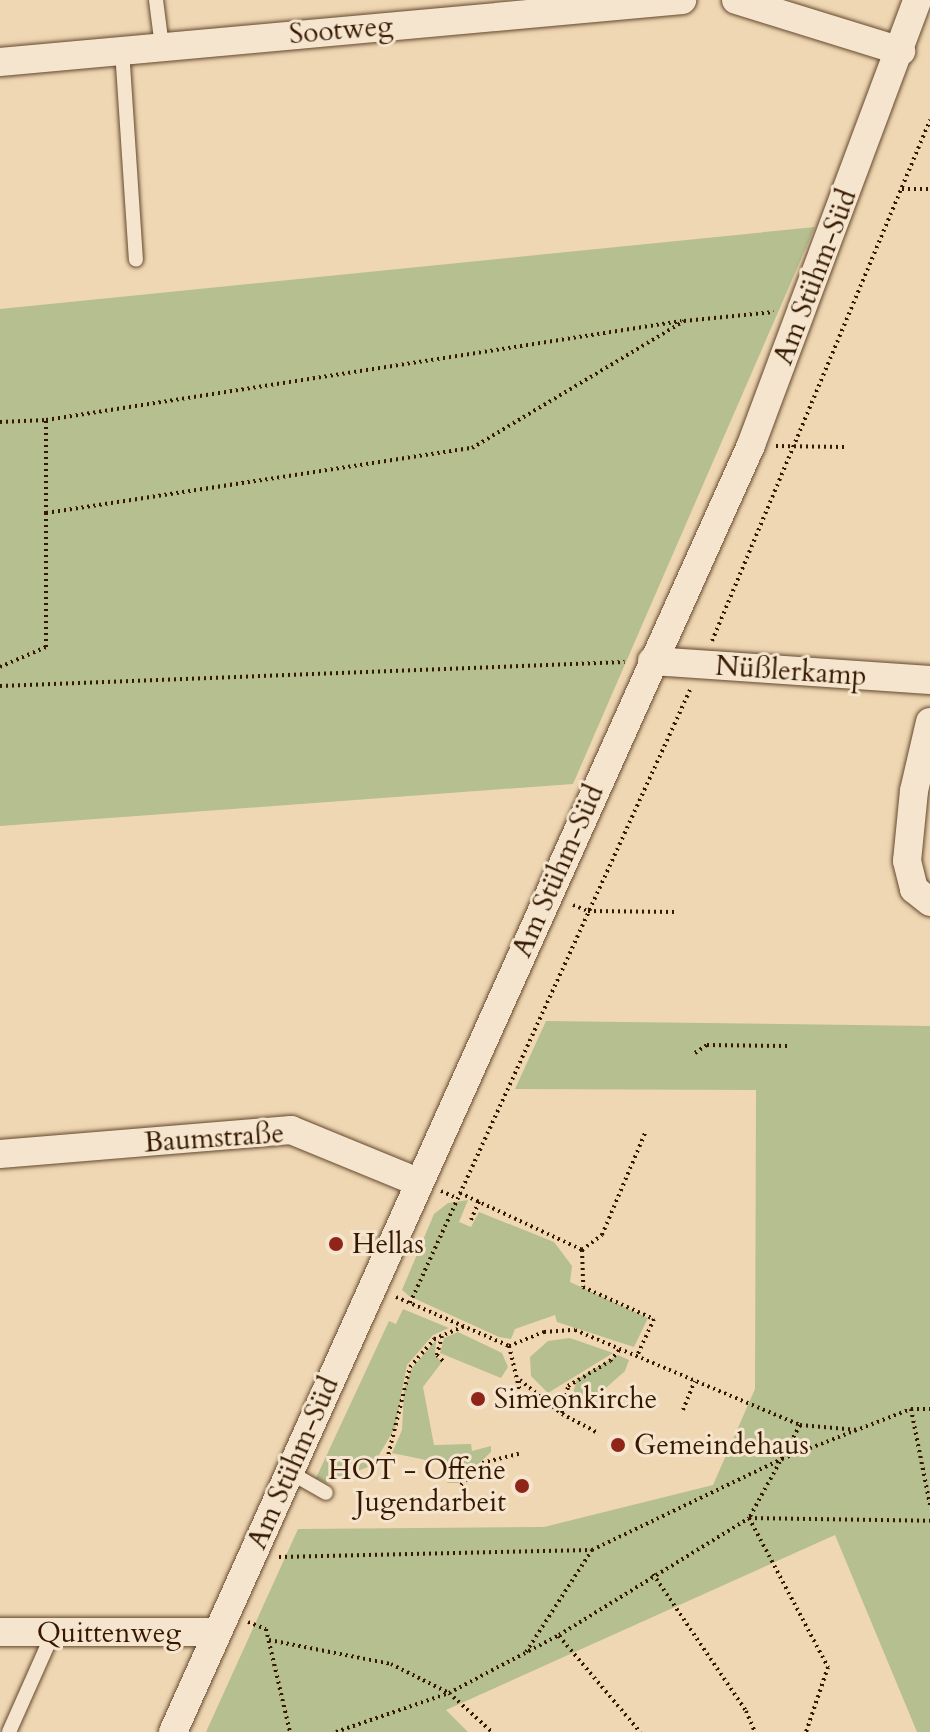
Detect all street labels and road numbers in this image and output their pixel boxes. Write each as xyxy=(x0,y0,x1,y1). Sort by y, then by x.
street label: Sootweg xyxy=(288,9,394,51)
street label: Am Stühm-Süd xyxy=(766,185,864,369)
street label: Nüßlerkamp xyxy=(714,649,868,693)
street label: Am Stühm-Süd xyxy=(505,780,611,962)
street label: Baumstraße xyxy=(143,1116,285,1160)
street label: Am Stühm-Süd xyxy=(240,1372,346,1554)
street label: Quittenweg xyxy=(37,1616,181,1650)

